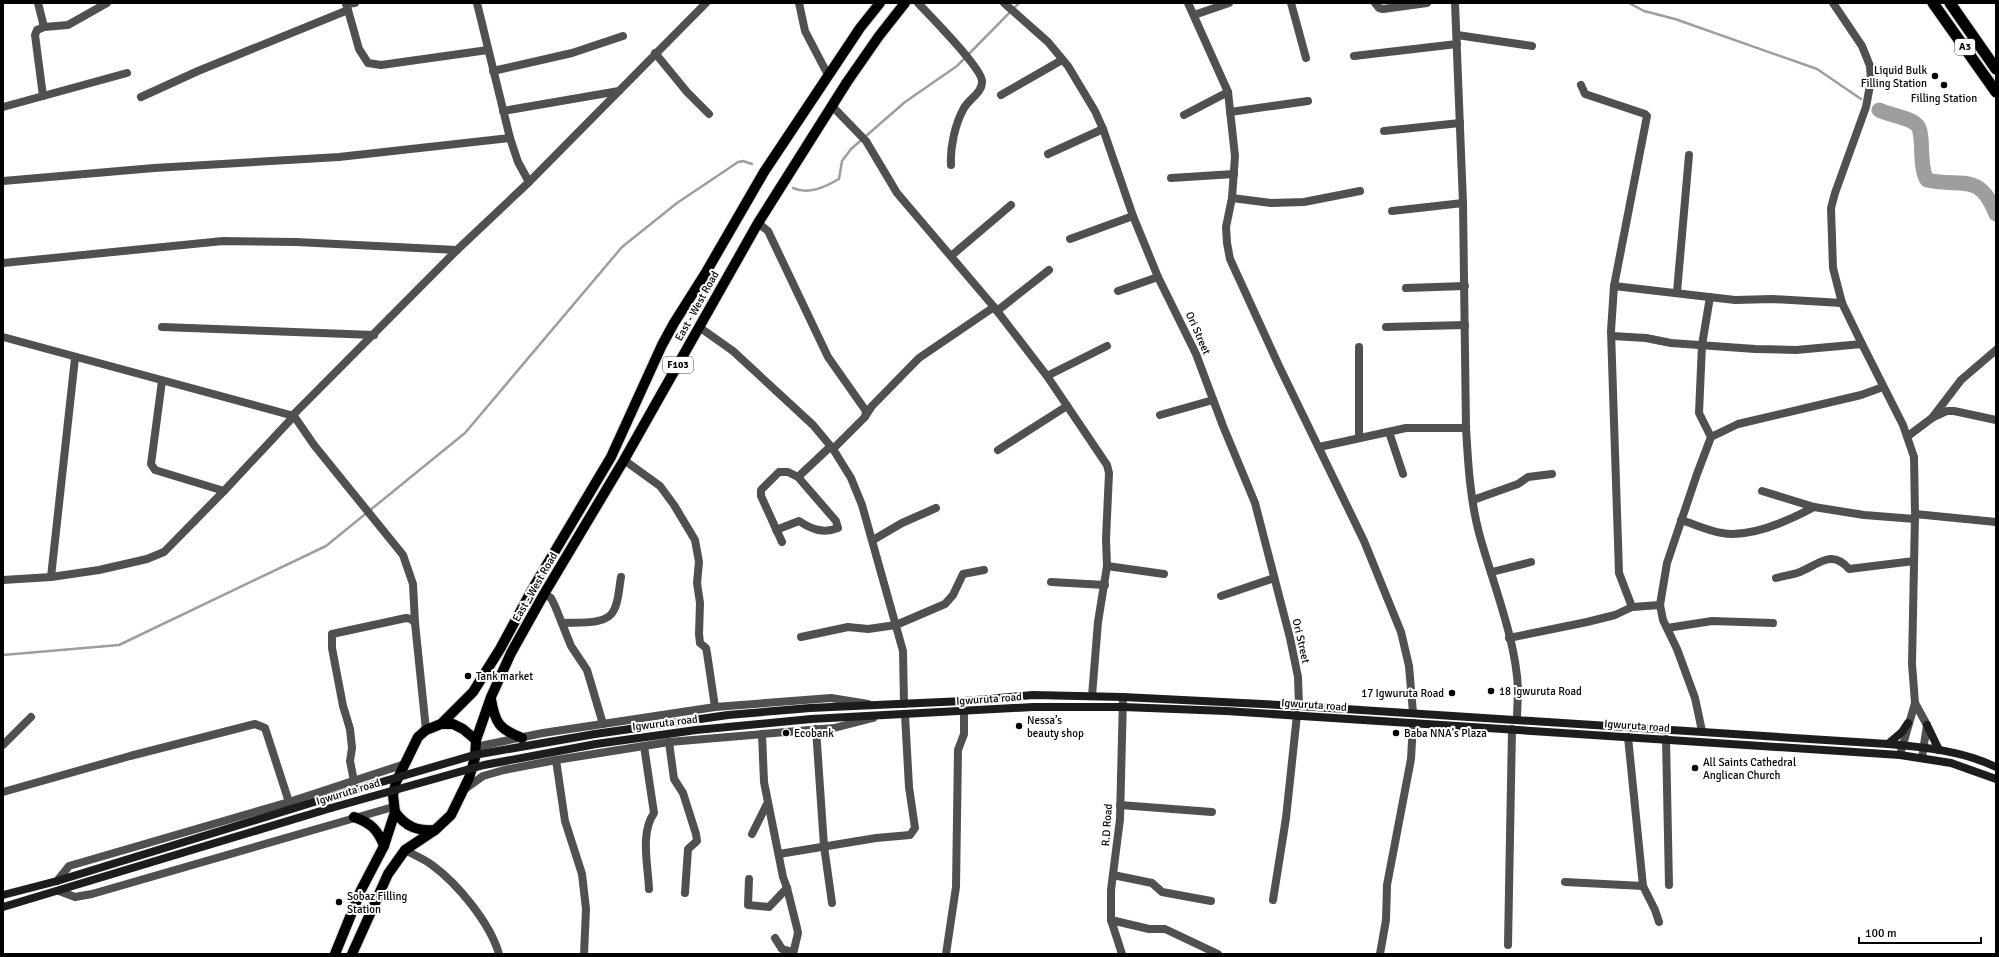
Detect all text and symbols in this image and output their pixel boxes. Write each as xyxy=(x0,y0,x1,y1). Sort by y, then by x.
road number: A3 xyxy=(1955,39,1975,55)
place label: Liquid Bulk Filling Station xyxy=(1861,64,1927,90)
marker: Liquid Bulk Filling Station xyxy=(1930,71,1940,81)
marker: Filling Station xyxy=(1939,80,1949,90)
place label: Filling Station xyxy=(1911,92,1977,105)
street label: East - West Road xyxy=(672,269,722,343)
street label: Ori Street xyxy=(1183,310,1213,357)
road number: F103 xyxy=(663,357,693,373)
street label: East - West Road xyxy=(510,550,560,624)
street label: Ori Street xyxy=(1290,617,1312,665)
place label: Tank market xyxy=(476,670,533,683)
marker: Tank market xyxy=(463,671,473,681)
place label: 18 Igwuruta Road xyxy=(1499,685,1582,698)
marker: 18 Igwuruta Road xyxy=(1486,686,1496,696)
place label: 17 Igwuruta Road xyxy=(1361,687,1444,700)
marker: 17 Igwuruta Road xyxy=(1447,688,1457,698)
street label: Igwuruta road xyxy=(956,690,1022,708)
street label: Igwuruta road xyxy=(1281,696,1347,714)
street label: Igwuruta road xyxy=(632,713,699,733)
place label: Nessa’s beauty shop xyxy=(1027,714,1084,740)
street label: Igwuruta road xyxy=(1604,717,1670,735)
marker: Nessa’s beauty shop xyxy=(1014,721,1024,731)
place label: Ecobank xyxy=(794,727,834,740)
place label: Baba NNA's Plaza xyxy=(1404,727,1487,740)
marker: Ecobank xyxy=(781,728,791,738)
marker: Baba NNA's Plaza xyxy=(1391,728,1401,738)
place label: All Saints Cathedral Anglican Church xyxy=(1703,756,1796,782)
marker: All Saints Cathedral Anglican Church xyxy=(1690,763,1700,773)
street label: Igwuruta road xyxy=(315,776,382,808)
street label: R.D Road xyxy=(1099,803,1115,847)
place label: Sobaz Filling Station xyxy=(347,890,408,916)
marker: Sobaz Filling Station xyxy=(334,897,344,907)
scale bar xyxy=(1859,919,1981,945)
text: 100 m xyxy=(1865,926,1897,941)

